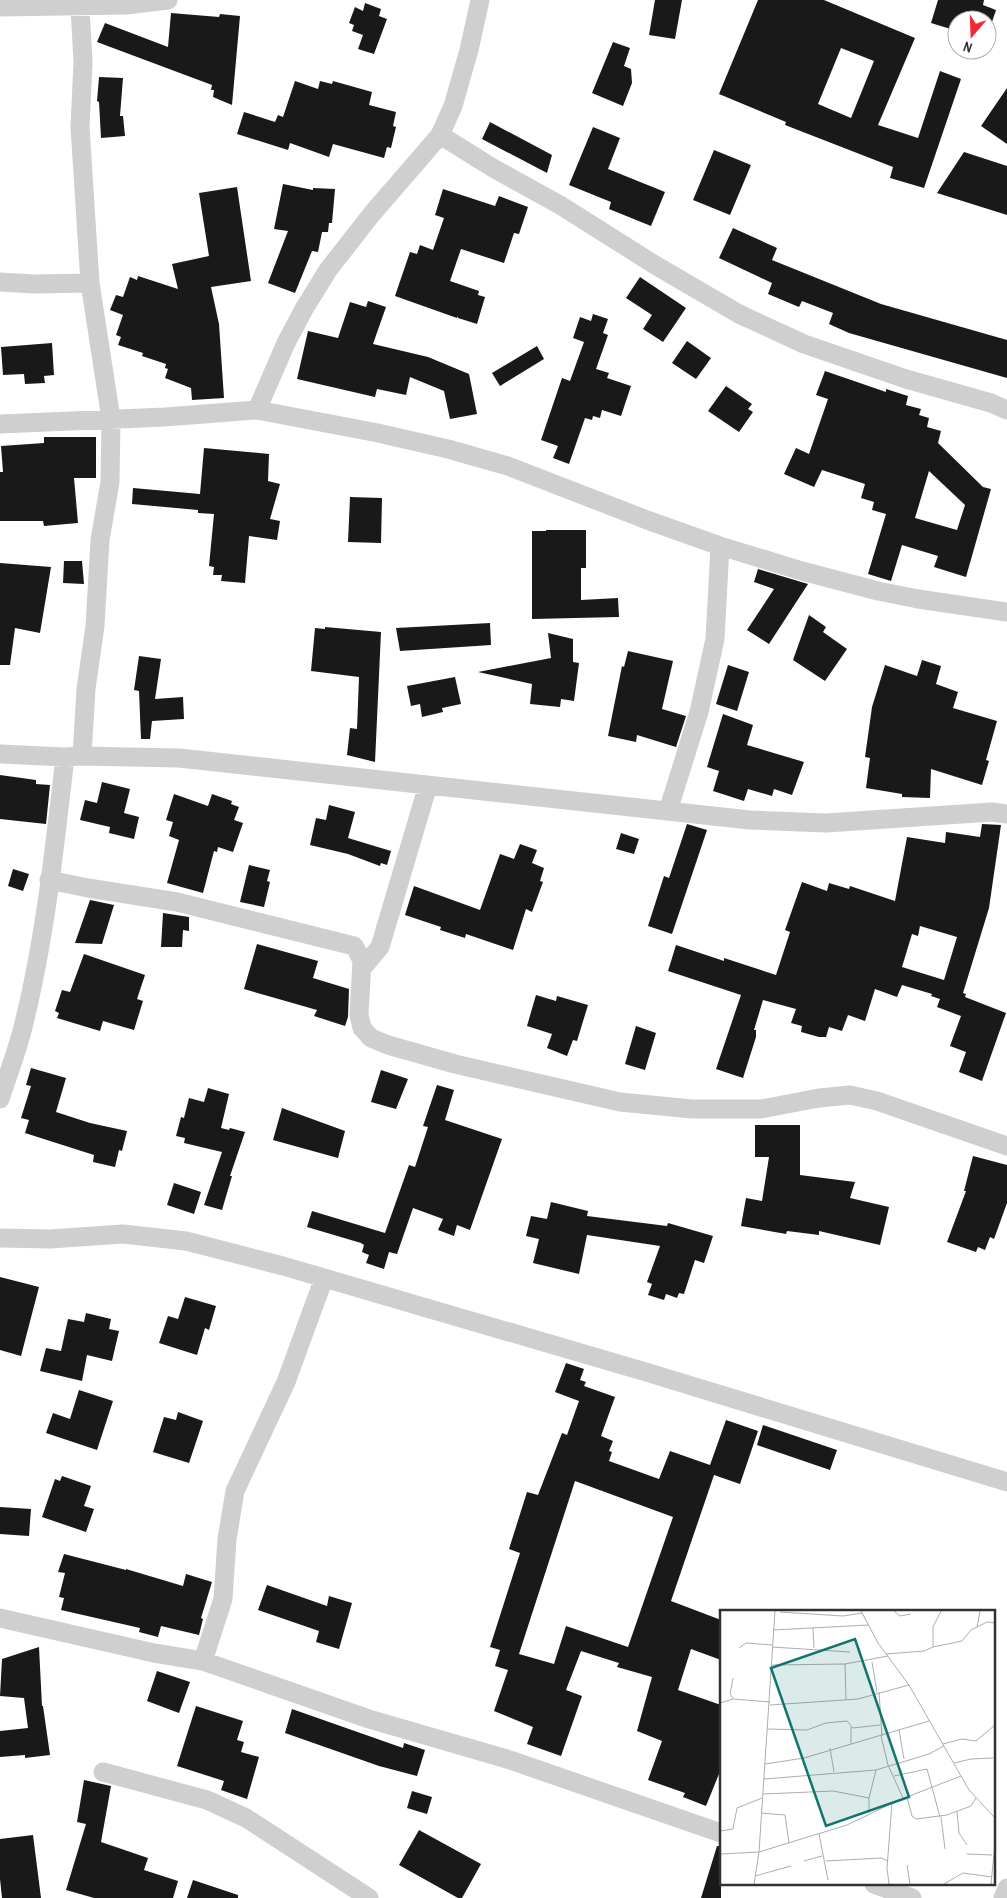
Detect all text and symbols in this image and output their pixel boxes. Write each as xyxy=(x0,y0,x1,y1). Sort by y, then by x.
north arrow xyxy=(947,10,997,60)
text: N xyxy=(961,37,975,57)
inset map xyxy=(720,1610,994,1886)

